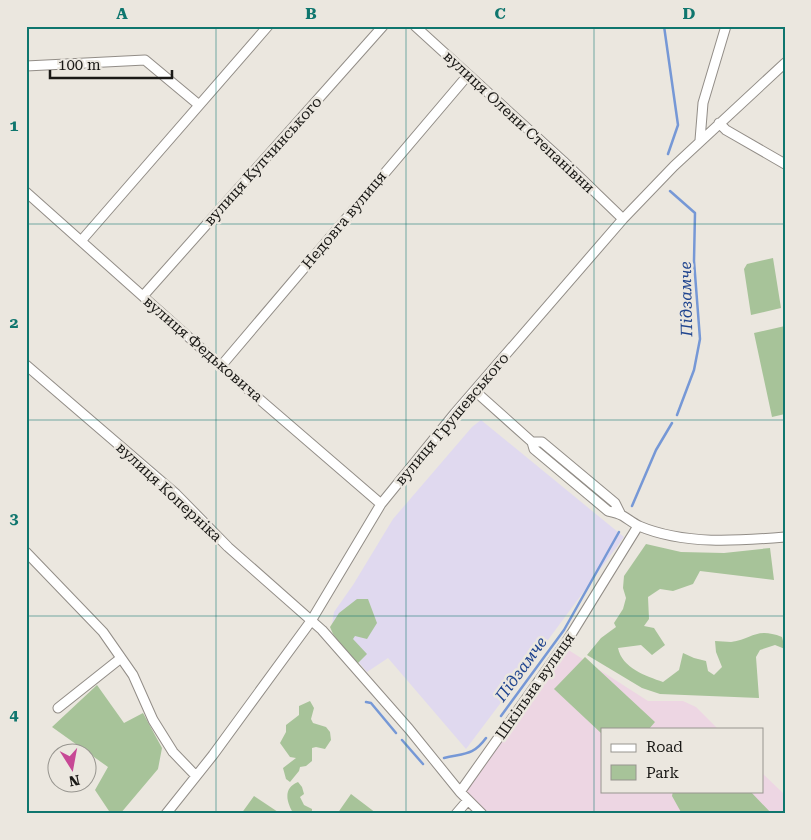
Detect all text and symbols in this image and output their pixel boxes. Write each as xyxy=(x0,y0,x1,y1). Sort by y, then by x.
text: A xyxy=(116,4,128,23)
text: B xyxy=(305,4,317,23)
text: C xyxy=(494,4,506,23)
text: D xyxy=(683,4,696,23)
street label: вулиця Олени Степанівни xyxy=(440,47,598,197)
scale bar xyxy=(50,48,172,80)
text: 100 m xyxy=(58,56,101,74)
street label: вулиця Купчинського xyxy=(200,93,326,229)
text: 1 xyxy=(10,116,19,135)
street label: Недовга вулиця xyxy=(298,168,390,272)
water label: Підзамче xyxy=(676,261,696,338)
street label: вулиця Федьковича xyxy=(140,292,266,406)
text: 2 xyxy=(10,313,19,332)
street label: вулиця Грушевського xyxy=(391,349,513,489)
street label: вулиця Коперніка xyxy=(113,438,225,546)
text: 3 xyxy=(10,509,19,528)
street label: Шкільна вулиця xyxy=(492,629,578,743)
water label: Підзамче xyxy=(491,633,551,706)
text: 4 xyxy=(10,705,19,724)
legend xyxy=(601,728,764,792)
text: Road xyxy=(646,738,683,756)
north arrow xyxy=(48,742,98,792)
text: Park xyxy=(646,764,680,782)
text: N xyxy=(67,772,81,790)

